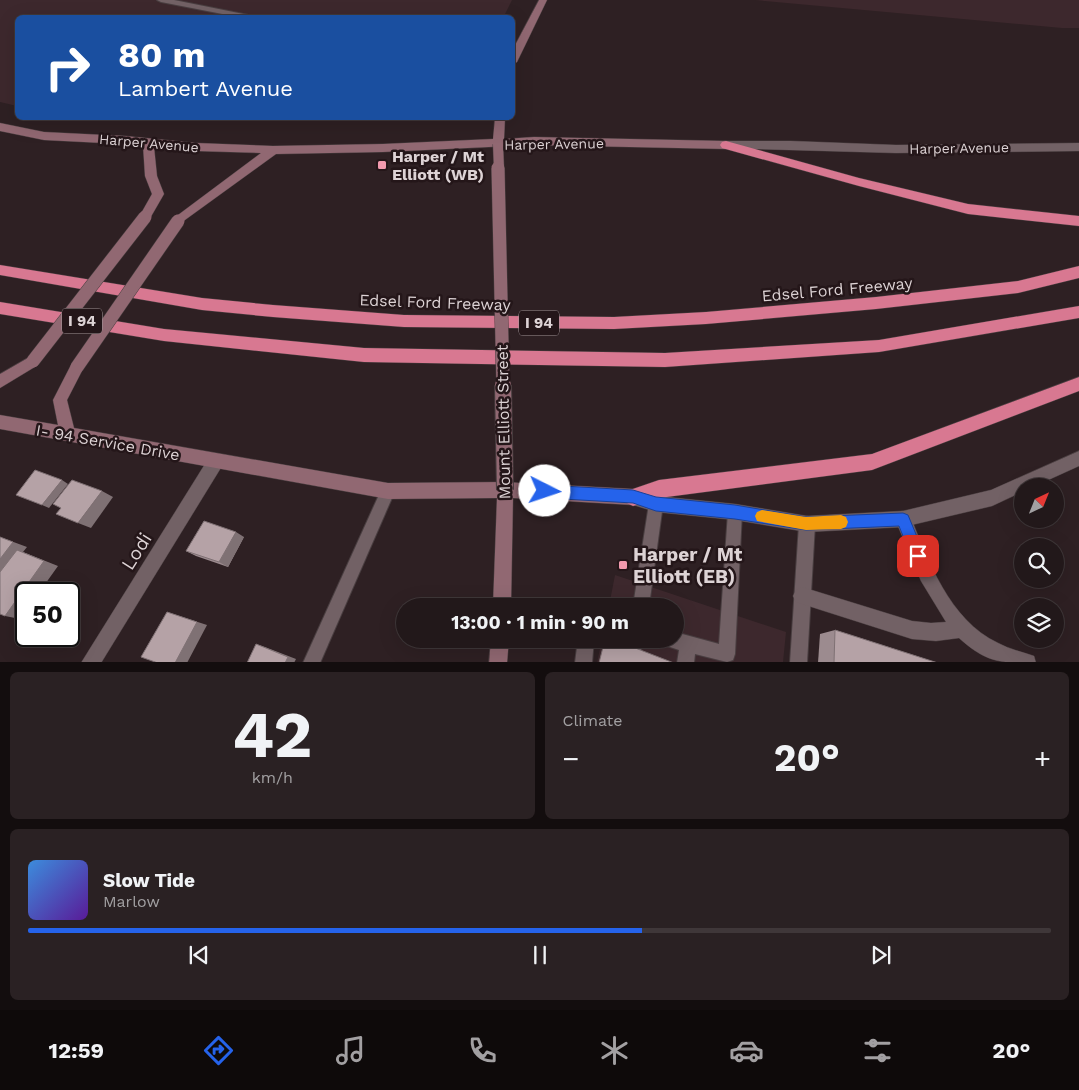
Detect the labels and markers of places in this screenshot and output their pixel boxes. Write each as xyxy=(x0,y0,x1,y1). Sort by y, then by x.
place label: Harper / Mt Elliott (WB) xyxy=(392,147,484,184)
marker: Harper / Mt Elliott (WB) xyxy=(376,159,388,171)
pin xyxy=(897,535,939,577)
place label: Harper / Mt Elliott (EB) xyxy=(633,543,743,588)
marker: Harper / Mt Elliott (EB) xyxy=(617,559,629,571)

